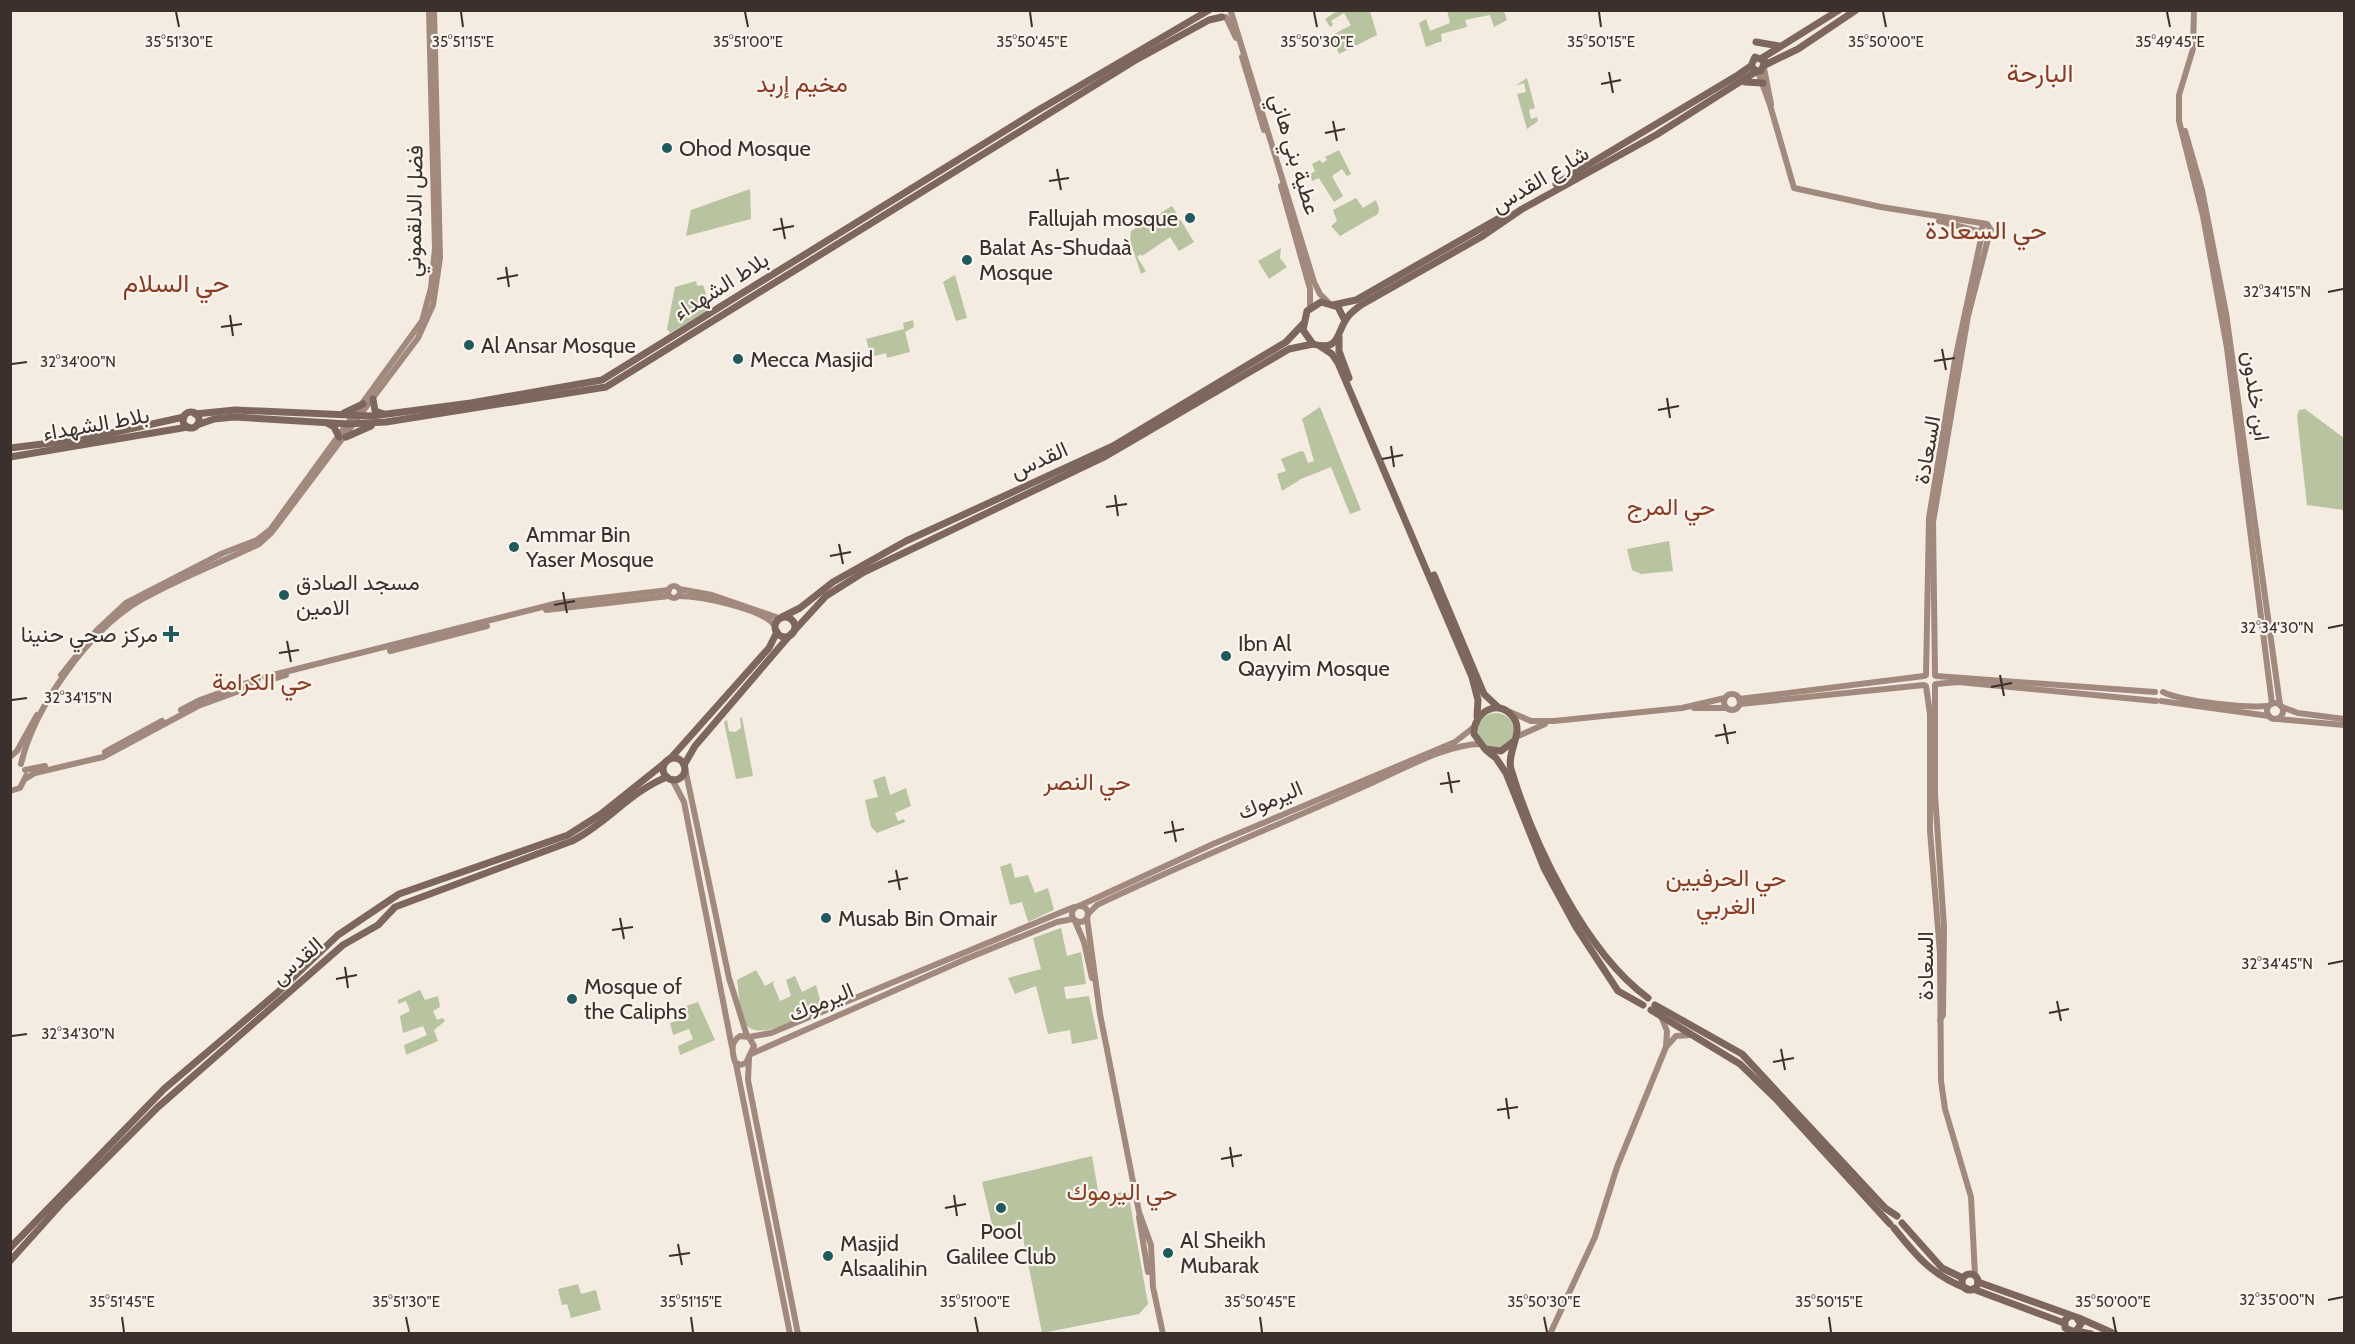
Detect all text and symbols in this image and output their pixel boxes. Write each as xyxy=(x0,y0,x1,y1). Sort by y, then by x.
text: 35°51'30"E xyxy=(145,33,213,51)
text: 35°51'15"E xyxy=(432,33,494,51)
text: 35°51'00"E xyxy=(713,33,783,51)
text: 35°50'45"E xyxy=(996,33,1068,51)
text: 35°50'30"E xyxy=(1280,33,1354,51)
text: 35°50'15"E xyxy=(1567,33,1635,51)
text: 35°50'00"E xyxy=(1848,33,1924,51)
text: 35°49'45"E xyxy=(2135,33,2205,51)
district label: البارحة xyxy=(2006,57,2074,89)
district label: مخيم إربد xyxy=(756,69,848,100)
street label: عطية بني هاني xyxy=(1259,90,1326,219)
place label: Ohod Mosque xyxy=(679,135,811,162)
street label: شارع القدس xyxy=(1486,139,1594,220)
marker: Ohod Mosque xyxy=(660,141,674,155)
street label: فضل الدلقموني xyxy=(399,145,434,277)
place label: Fallujah mosque xyxy=(1028,205,1178,232)
marker: Fallujah mosque xyxy=(1183,211,1197,225)
district label: حي السعادة xyxy=(1925,214,2047,251)
place label: Balat As-Shudaà Mosque xyxy=(979,234,1132,286)
street label: بلاط الشهداء xyxy=(668,246,774,326)
marker: Balat As-Shudaà Mosque xyxy=(960,253,974,267)
district label: حي السلام xyxy=(123,267,229,304)
text: 32°34'15"N xyxy=(2243,283,2311,301)
place label: Al Ansar Mosque xyxy=(481,332,636,359)
marker: Al Ansar Mosque xyxy=(462,338,476,352)
place label: Mecca Masjid xyxy=(750,346,873,373)
street label: ابن خلدون xyxy=(2236,349,2276,443)
marker: Mecca Masjid xyxy=(731,352,745,366)
text: 32°34'00"N xyxy=(40,353,116,371)
street label: بلاط الشهداء xyxy=(41,401,151,447)
street label: السعادة xyxy=(1908,414,1946,486)
street label: القدس xyxy=(1006,435,1072,485)
district label: حي المرج xyxy=(1627,492,1715,526)
place label: Ammar Bin Yaser Mosque xyxy=(525,521,654,573)
marker: Ammar Bin Yaser Mosque xyxy=(507,540,521,554)
place label: مسجد الصادق الامين xyxy=(296,569,420,621)
marker: مسجد الصادق الامين xyxy=(277,588,291,602)
text: 32°34'30"N xyxy=(2240,619,2314,637)
place label: مركز صحي حنينا xyxy=(21,621,158,653)
marker: مركز صحي حنينا xyxy=(162,625,180,643)
place label: Ibn Al Qayyim Mosque xyxy=(1238,630,1390,682)
marker: Ibn Al Qayyim Mosque xyxy=(1219,649,1233,663)
district label: حي الكرامة xyxy=(212,667,312,701)
text: 32°34'15"N xyxy=(44,689,112,707)
district label: حي النصر xyxy=(1042,767,1131,801)
street label: اليرموك xyxy=(1233,774,1307,826)
district label: حي الحرفيين الغربي xyxy=(1666,863,1786,925)
place label: Musab Bin Omair xyxy=(838,905,997,932)
marker: Musab Bin Omair xyxy=(819,911,833,925)
street label: القدس xyxy=(265,931,329,991)
street label: السعادة xyxy=(1912,931,1939,1001)
text: 32°34'45"N xyxy=(2241,955,2313,973)
place label: Mosque of the Caliphs xyxy=(584,973,687,1025)
street label: اليرموك xyxy=(784,976,858,1028)
marker: Mosque of the Caliphs xyxy=(565,992,579,1006)
text: 32°34'30"N xyxy=(41,1025,115,1043)
district label: حي اليرموك xyxy=(1066,1177,1178,1211)
marker: Pool Galilee Club xyxy=(994,1201,1008,1215)
place label: Pool Galilee Club xyxy=(946,1218,1056,1270)
place label: Al Sheikh Mubarak xyxy=(1180,1227,1266,1279)
place label: Masjid Alsaalihin xyxy=(840,1230,928,1282)
marker: Al Sheikh Mubarak xyxy=(1161,1246,1175,1260)
marker: Masjid Alsaalihin xyxy=(821,1249,835,1263)
text: 32°35'00"N xyxy=(2239,1291,2315,1309)
text: 35°51'45"E xyxy=(89,1293,155,1311)
text: 35°51'30"E xyxy=(372,1293,440,1311)
text: 35°51'15"E xyxy=(660,1293,722,1311)
text: 35°51'00"E xyxy=(940,1293,1010,1311)
text: 35°50'45"E xyxy=(1224,1293,1296,1311)
text: 35°50'30"E xyxy=(1507,1293,1581,1311)
text: 35°50'15"E xyxy=(1795,1293,1863,1311)
text: 35°50'00"E xyxy=(2075,1293,2151,1311)

